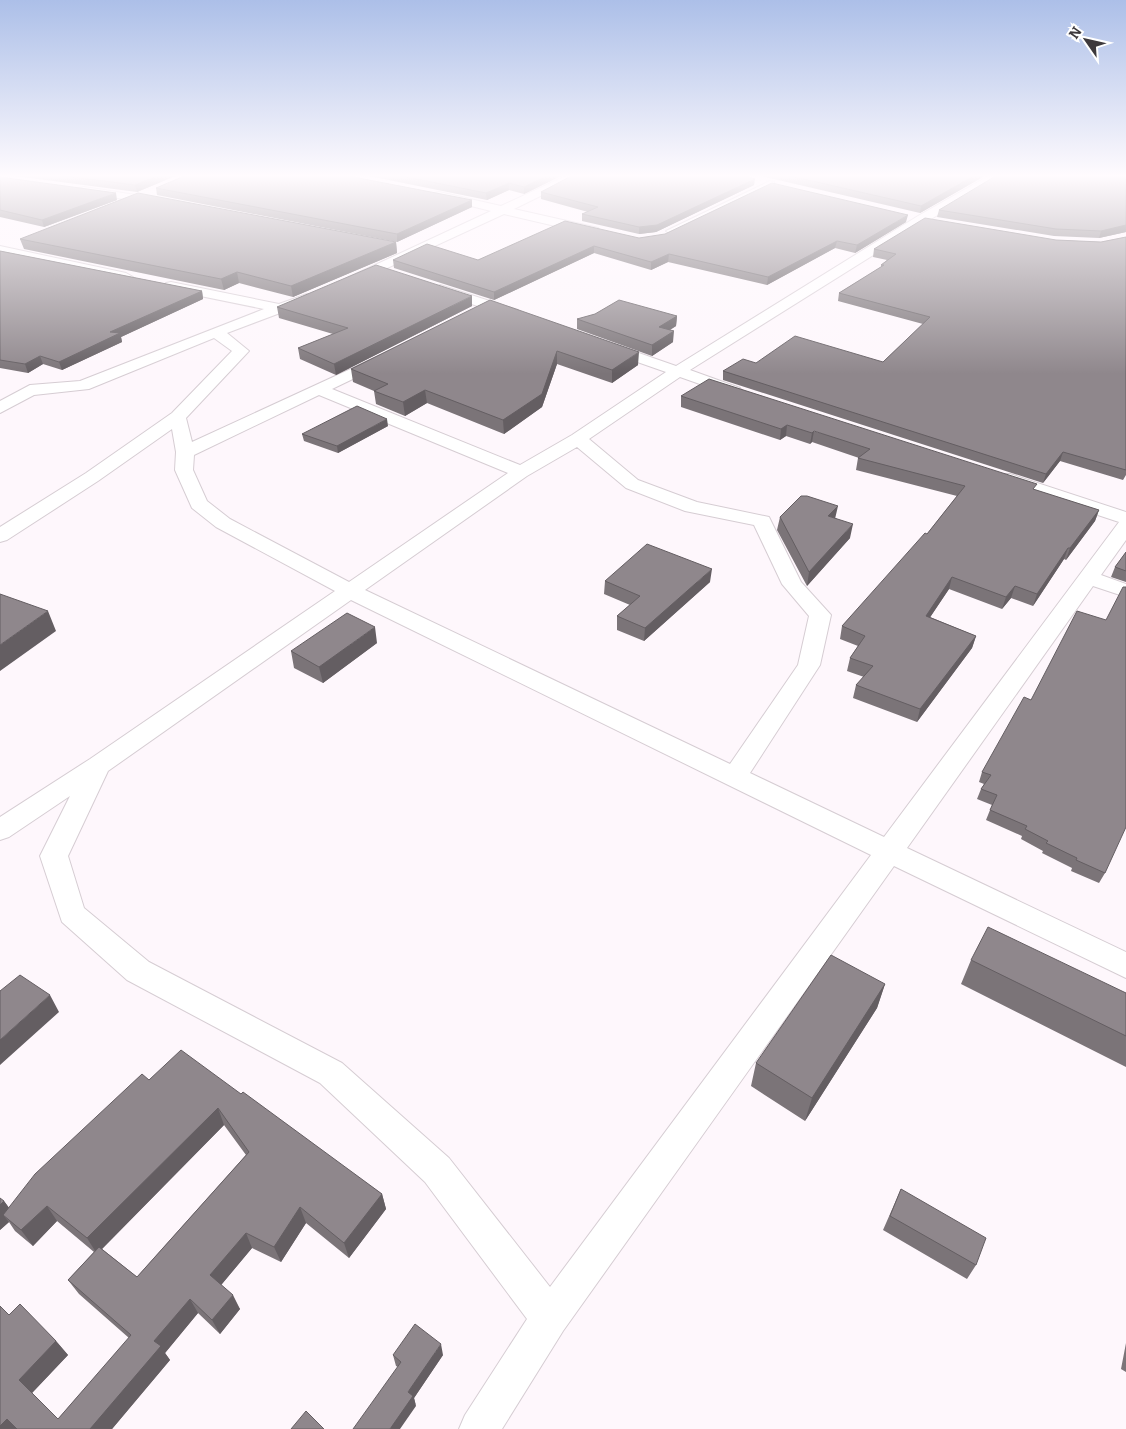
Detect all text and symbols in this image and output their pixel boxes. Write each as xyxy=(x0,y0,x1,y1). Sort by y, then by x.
north arrow xyxy=(1061,15,1111,65)
text: N xyxy=(1066,24,1086,42)

